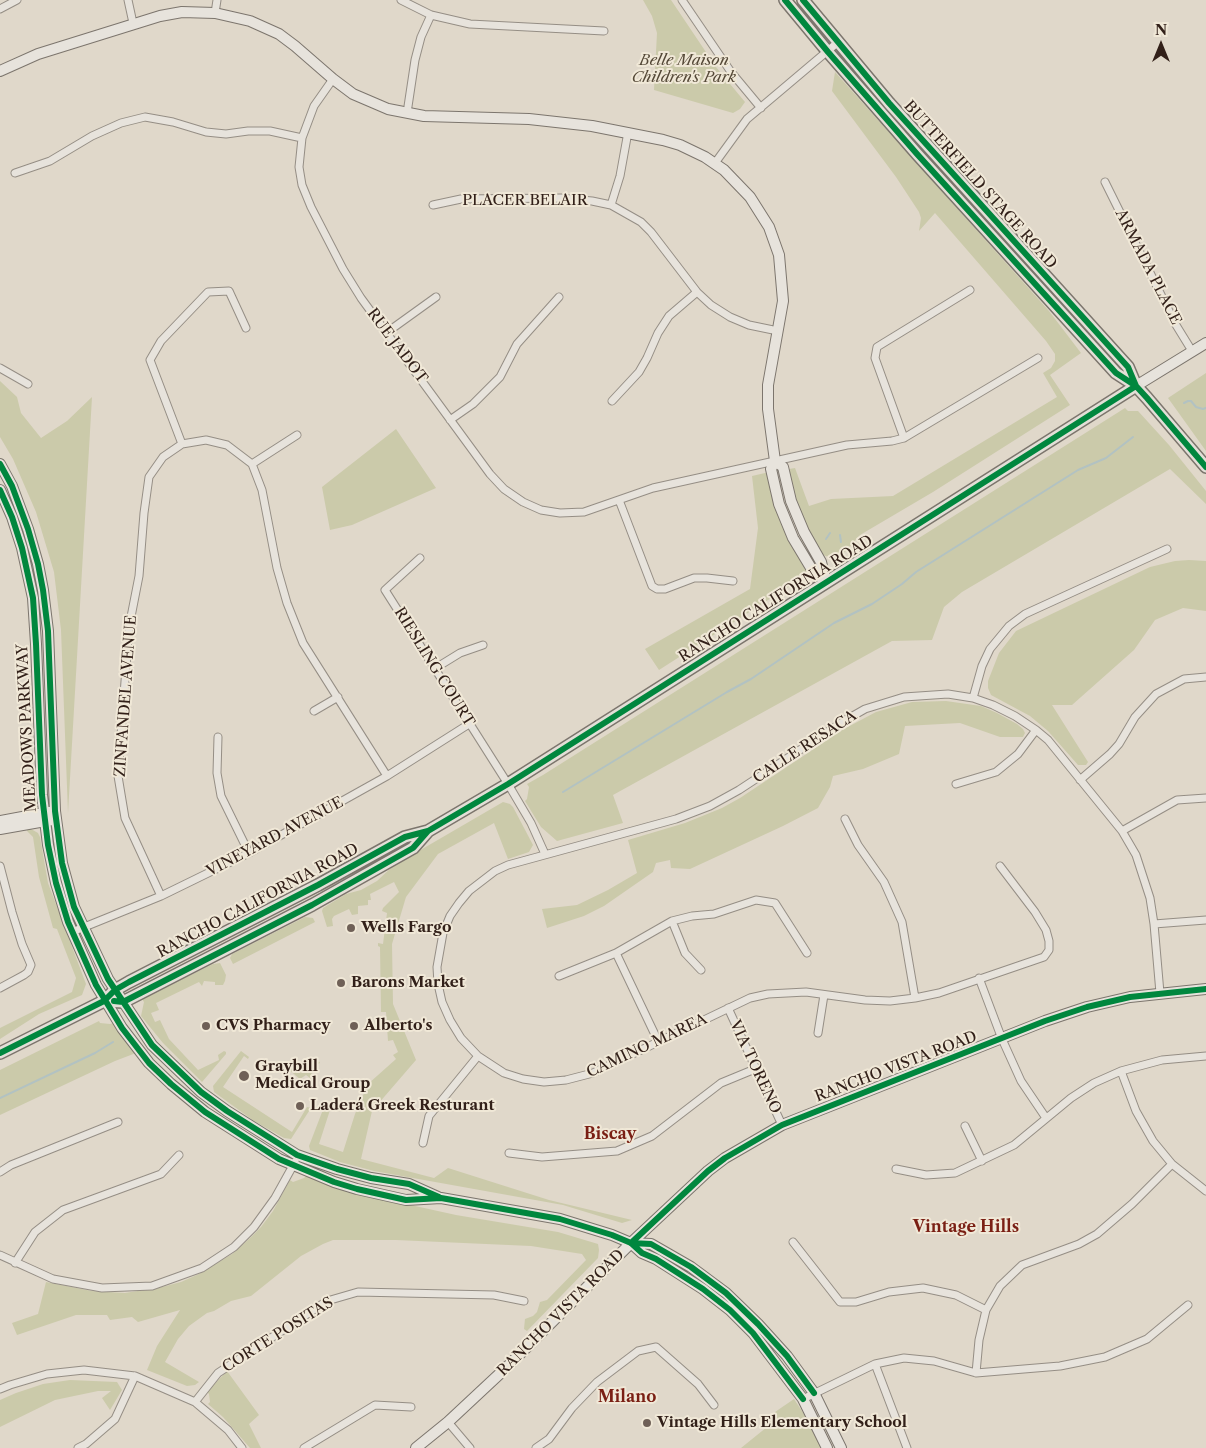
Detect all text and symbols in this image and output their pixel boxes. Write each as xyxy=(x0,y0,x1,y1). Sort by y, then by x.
north arrow xyxy=(1136,20,1186,70)
text: N xyxy=(1155,21,1167,39)
park label: Belle Maison Children's Park xyxy=(632,52,736,87)
street label: BUTTERFIELD STAGE ROAD xyxy=(900,97,1060,273)
street label: PLACER BELAIR xyxy=(462,192,588,210)
street label: ARMADA PLACE xyxy=(1111,206,1185,328)
street label: RUE JADOT xyxy=(363,305,431,387)
street label: RANCHO CALIFORNIA ROAD xyxy=(676,532,876,666)
street label: RIESLING COURT xyxy=(390,604,478,730)
street label: ZINFANDEL AVENUE xyxy=(111,615,141,777)
street label: MEADOWS PARKWAY xyxy=(14,643,40,813)
street label: CALLE RESACA xyxy=(750,707,860,787)
street label: VINEYARD AVENUE xyxy=(204,793,346,881)
street label: RANCHO CALIFORNIA ROAD xyxy=(154,840,362,962)
place label: Wells Fargo xyxy=(361,919,451,937)
marker: Wells Fargo xyxy=(345,922,357,934)
place label: Barons Market xyxy=(351,974,465,992)
marker: Barons Market xyxy=(335,977,347,989)
street label: CAMINO MAREA xyxy=(584,1010,710,1082)
place label: CVS Pharmacy xyxy=(216,1017,330,1035)
place label: Alberto's xyxy=(364,1017,432,1035)
street label: VIA TORENO xyxy=(725,1017,785,1117)
marker: CVS Pharmacy xyxy=(200,1020,212,1032)
marker: Alberto's xyxy=(348,1020,360,1032)
street label: RANCHO VISTA ROAD xyxy=(813,1028,979,1106)
place label: Graybill Medical Group xyxy=(255,1058,370,1093)
marker: Graybill Medical Group xyxy=(237,1069,251,1083)
place label: Laderá Greek Resturant xyxy=(310,1097,494,1115)
marker: Laderá Greek Resturant xyxy=(294,1100,306,1112)
district label: Biscay xyxy=(584,1124,636,1144)
district label: Vintage Hills xyxy=(913,1217,1019,1237)
street label: RANCHO VISTA ROAD xyxy=(494,1246,628,1380)
street label: CORTE POSITAS xyxy=(219,1294,337,1376)
district label: Milano xyxy=(598,1387,656,1407)
place label: Vintage Hills Elementary School xyxy=(657,1414,907,1432)
marker: Vintage Hills Elementary School xyxy=(641,1417,653,1429)

